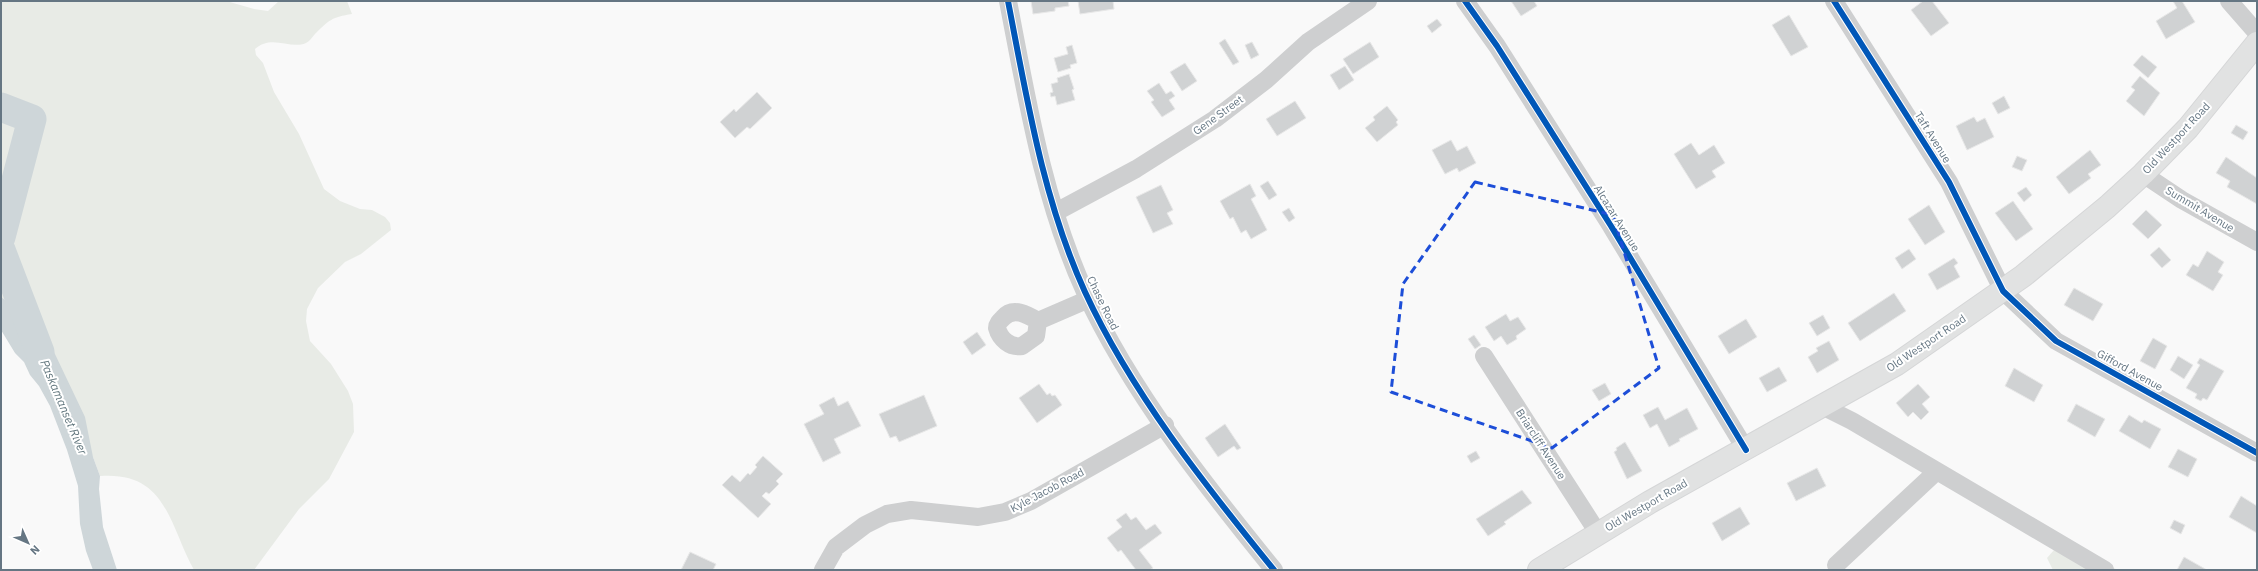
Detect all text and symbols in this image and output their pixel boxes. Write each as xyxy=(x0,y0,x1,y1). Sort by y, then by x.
street label: Gene Street xyxy=(1190,92,1246,138)
street label: Old Westport Road xyxy=(2139,99,2213,177)
street label: Taft Avenue xyxy=(1912,109,1954,165)
street label: Alcazar Avenue xyxy=(1591,182,1643,254)
street label: Summit Avenue xyxy=(2163,183,2237,235)
street label: Chase Road xyxy=(1084,274,1122,332)
street label: Old Westport Road xyxy=(1884,311,1968,375)
street label: Gifford Avenue xyxy=(2095,346,2165,394)
water label: Paskamanset River xyxy=(37,357,91,457)
street label: Briarcliff Avenue xyxy=(1513,406,1569,482)
street label: Kyle Jacob Road xyxy=(1008,465,1086,515)
street label: Old Westport Road xyxy=(1602,476,1690,534)
north arrow xyxy=(8,523,48,563)
text: N xyxy=(27,542,43,558)

